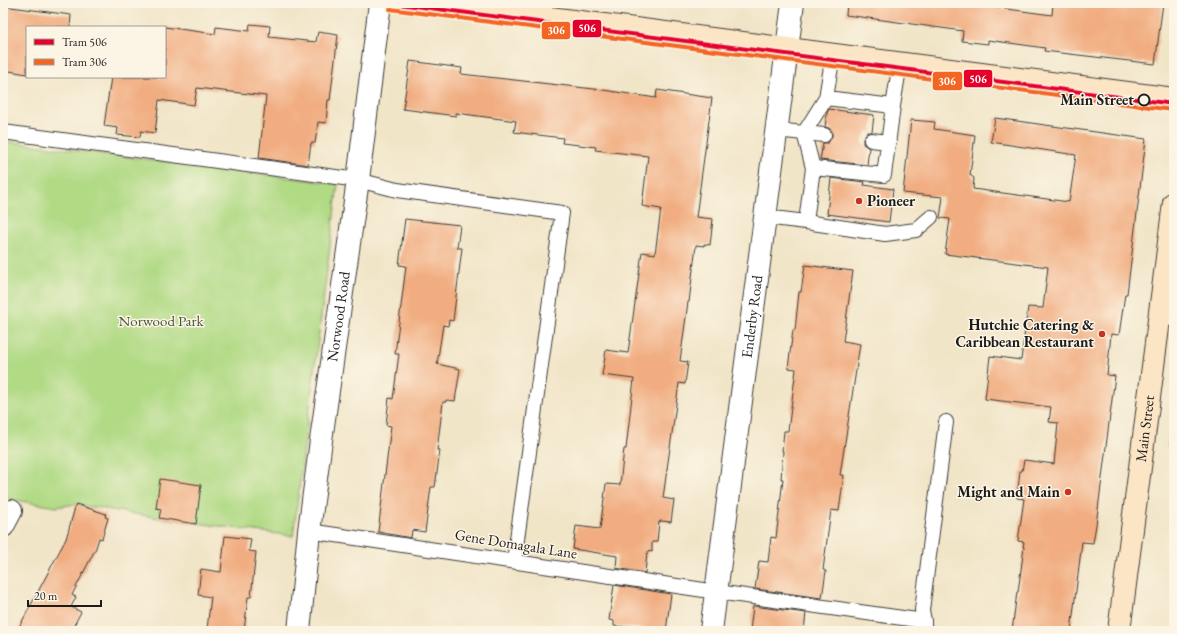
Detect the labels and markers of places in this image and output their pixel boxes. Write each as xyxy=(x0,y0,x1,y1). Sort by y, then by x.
place label: Main Street xyxy=(1060,90,1134,109)
marker: Main Street xyxy=(1137,93,1151,107)
place label: Pioneer xyxy=(867,191,916,210)
marker: Pioneer xyxy=(854,196,864,206)
place label: Hutchie Catering & Caribbean Restaurant xyxy=(955,315,1094,351)
marker: Hutchie Catering & Caribbean Restaurant xyxy=(1097,329,1107,339)
place label: Might and Main xyxy=(957,482,1061,501)
marker: Might and Main xyxy=(1063,487,1073,497)

